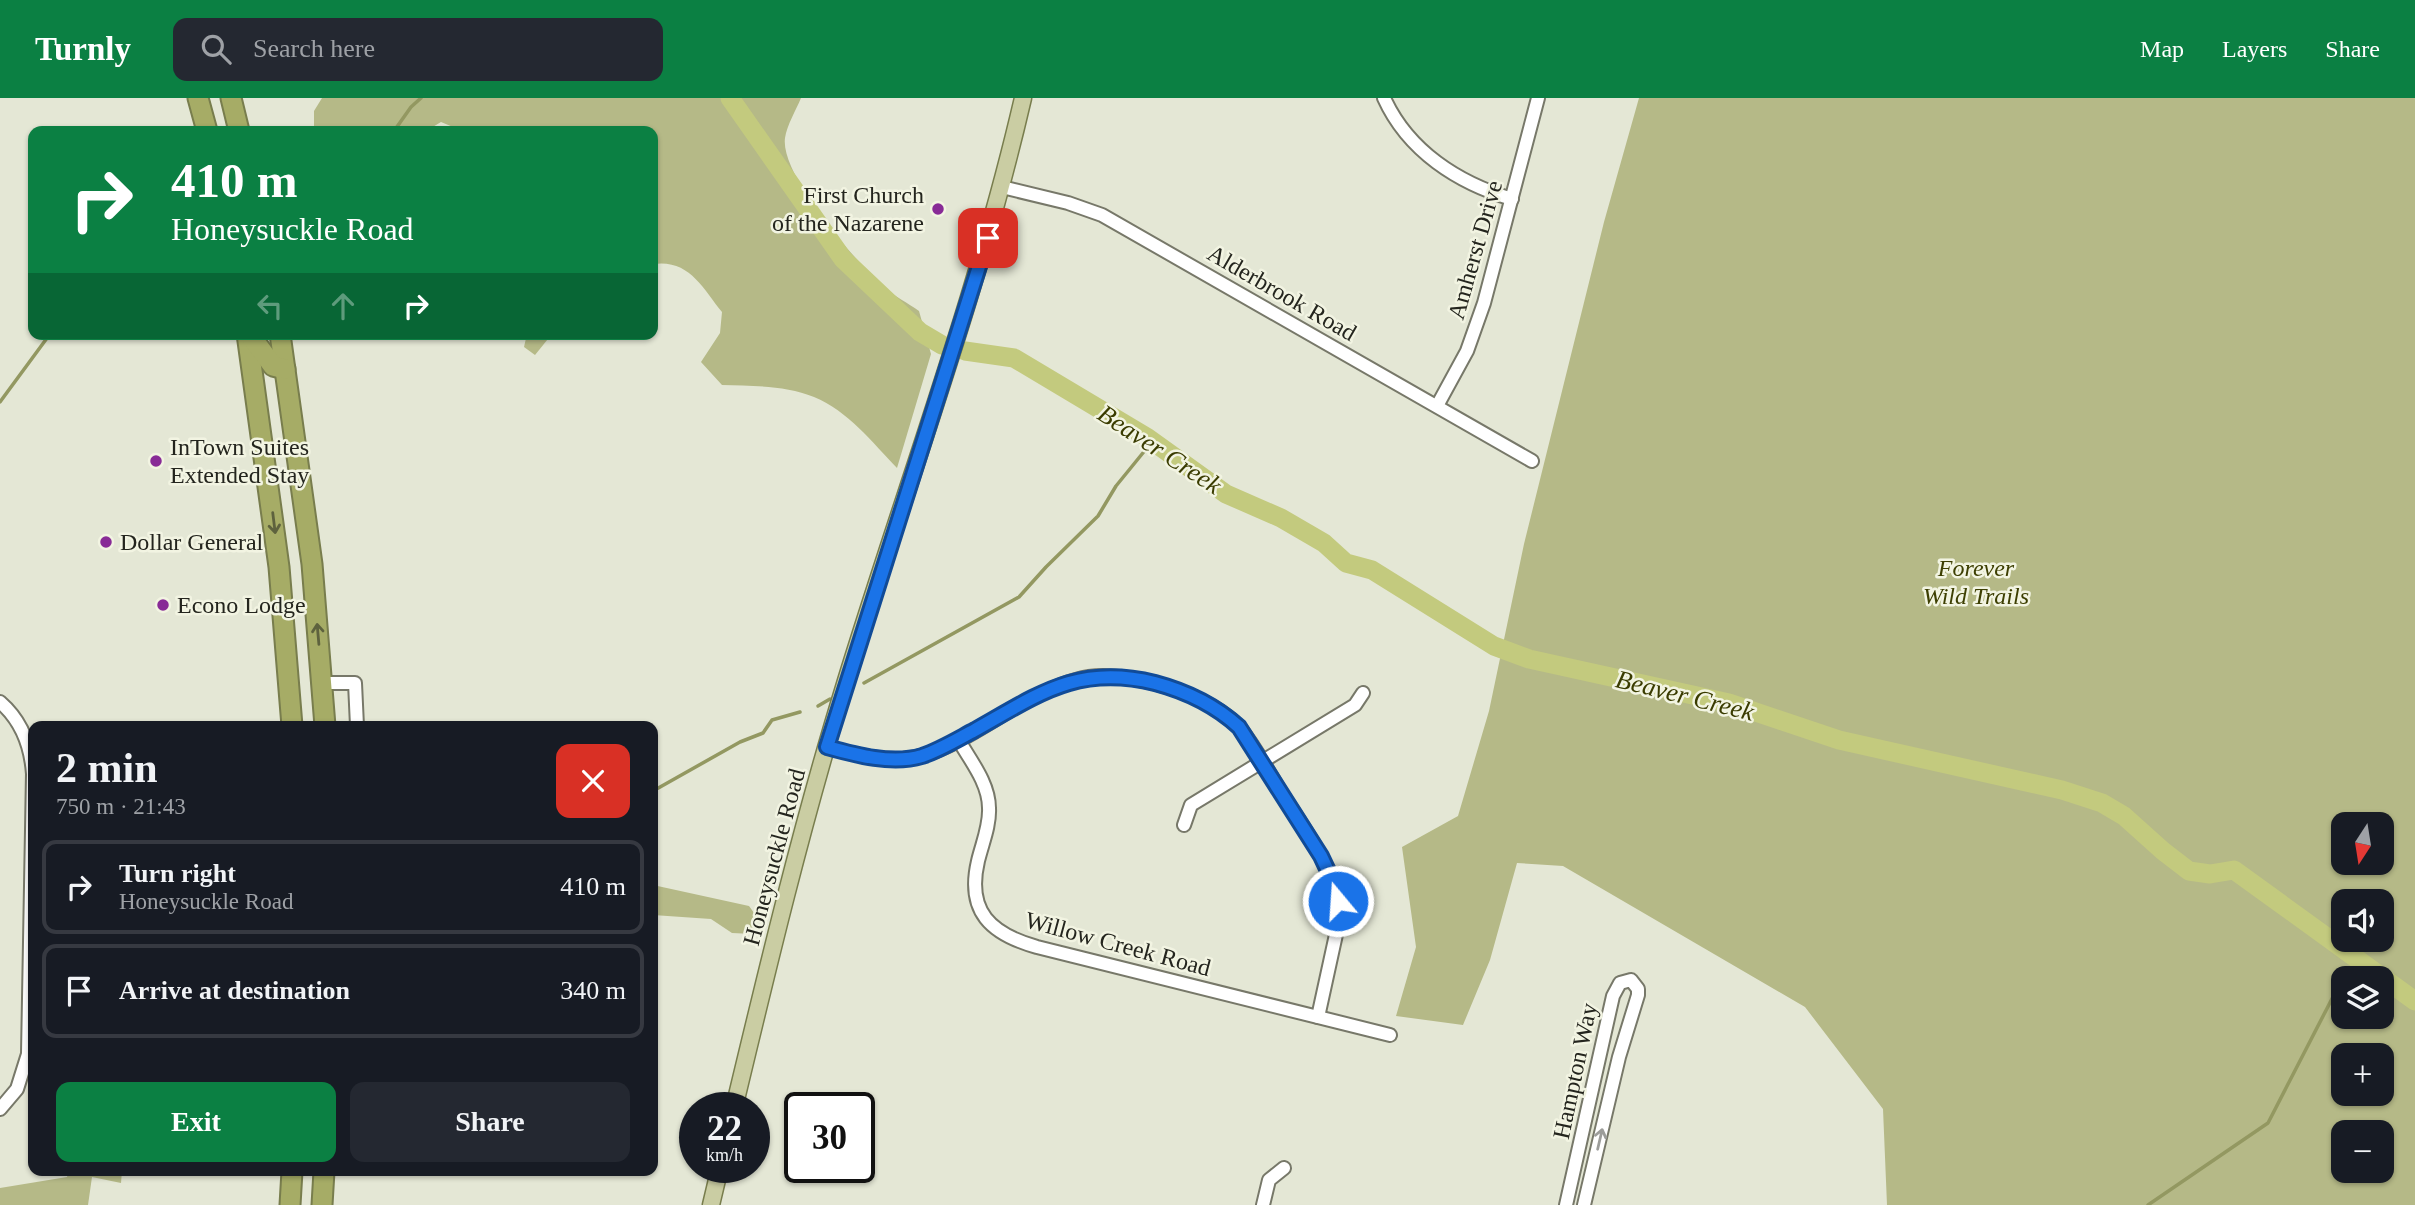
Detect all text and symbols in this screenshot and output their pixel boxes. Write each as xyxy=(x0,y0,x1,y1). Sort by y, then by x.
search box xyxy=(173,18,663,81)
icon: search xyxy=(197,30,235,68)
text: Turnly xyxy=(35,31,131,67)
text: Search here xyxy=(253,34,375,63)
text: Map xyxy=(2140,36,2184,62)
text: Layers xyxy=(2222,36,2287,62)
text: Share xyxy=(2325,36,2380,62)
text: 410 m xyxy=(171,153,298,208)
icon: right xyxy=(56,154,147,245)
street label: Amherst Drive xyxy=(1443,178,1507,322)
place label: First Church of the Nazarene xyxy=(772,182,924,236)
marker: First Church of the Nazarene xyxy=(930,201,946,217)
pin xyxy=(958,208,1018,268)
text: Honeysuckle Road xyxy=(171,211,414,247)
icon: arrive xyxy=(969,219,1007,257)
street label: Alderbrook Road xyxy=(1203,240,1361,346)
icon: left xyxy=(251,287,289,325)
icon: ahead xyxy=(324,287,362,325)
icon: right xyxy=(397,287,435,325)
water label: Beaver Creek xyxy=(1093,399,1227,500)
place label: InTown Suites Extended Stay xyxy=(170,434,309,488)
marker: InTown Suites Extended Stay xyxy=(148,453,164,469)
one-way arrow xyxy=(268,511,281,534)
place label: Dollar General xyxy=(120,529,264,555)
marker: Dollar General xyxy=(98,534,114,550)
park label: Forever Wild Trails xyxy=(1923,555,2029,609)
place label: Econo Lodge xyxy=(177,592,306,618)
marker: Econo Lodge xyxy=(155,597,171,613)
one-way arrow xyxy=(311,623,324,646)
water label: Beaver Creek xyxy=(1613,664,1757,727)
button: close xyxy=(556,744,630,818)
text: 2 min xyxy=(56,745,158,791)
street label: Honeysuckle Road xyxy=(738,766,810,948)
text: 750 m · 21:43 xyxy=(56,794,186,819)
north arrow xyxy=(2331,812,2394,875)
map controls xyxy=(2331,812,2394,1183)
text: Turn right xyxy=(119,859,236,888)
position arrow xyxy=(1301,864,1375,938)
icon: right xyxy=(60,868,98,906)
text: 410 m xyxy=(560,872,626,901)
text: Honeysuckle Road xyxy=(119,889,293,914)
button: sound xyxy=(2331,889,2394,952)
street label: Willow Creek Road xyxy=(1022,907,1214,981)
button: layers xyxy=(2331,966,2394,1029)
icon: arrive xyxy=(60,972,98,1010)
text: Arrive at destination xyxy=(119,976,350,1005)
text: 340 m xyxy=(560,976,626,1005)
street label: Hampton Way xyxy=(1548,1001,1602,1141)
button: + xyxy=(2331,1043,2394,1106)
button: Exit xyxy=(56,1082,336,1162)
button: Share xyxy=(350,1082,630,1162)
speed limit sign: 30 xyxy=(784,1092,875,1183)
text: 22 xyxy=(707,1109,742,1148)
button: − xyxy=(2331,1120,2394,1183)
one-way arrow xyxy=(1594,1128,1607,1150)
text: km/h xyxy=(706,1145,743,1165)

